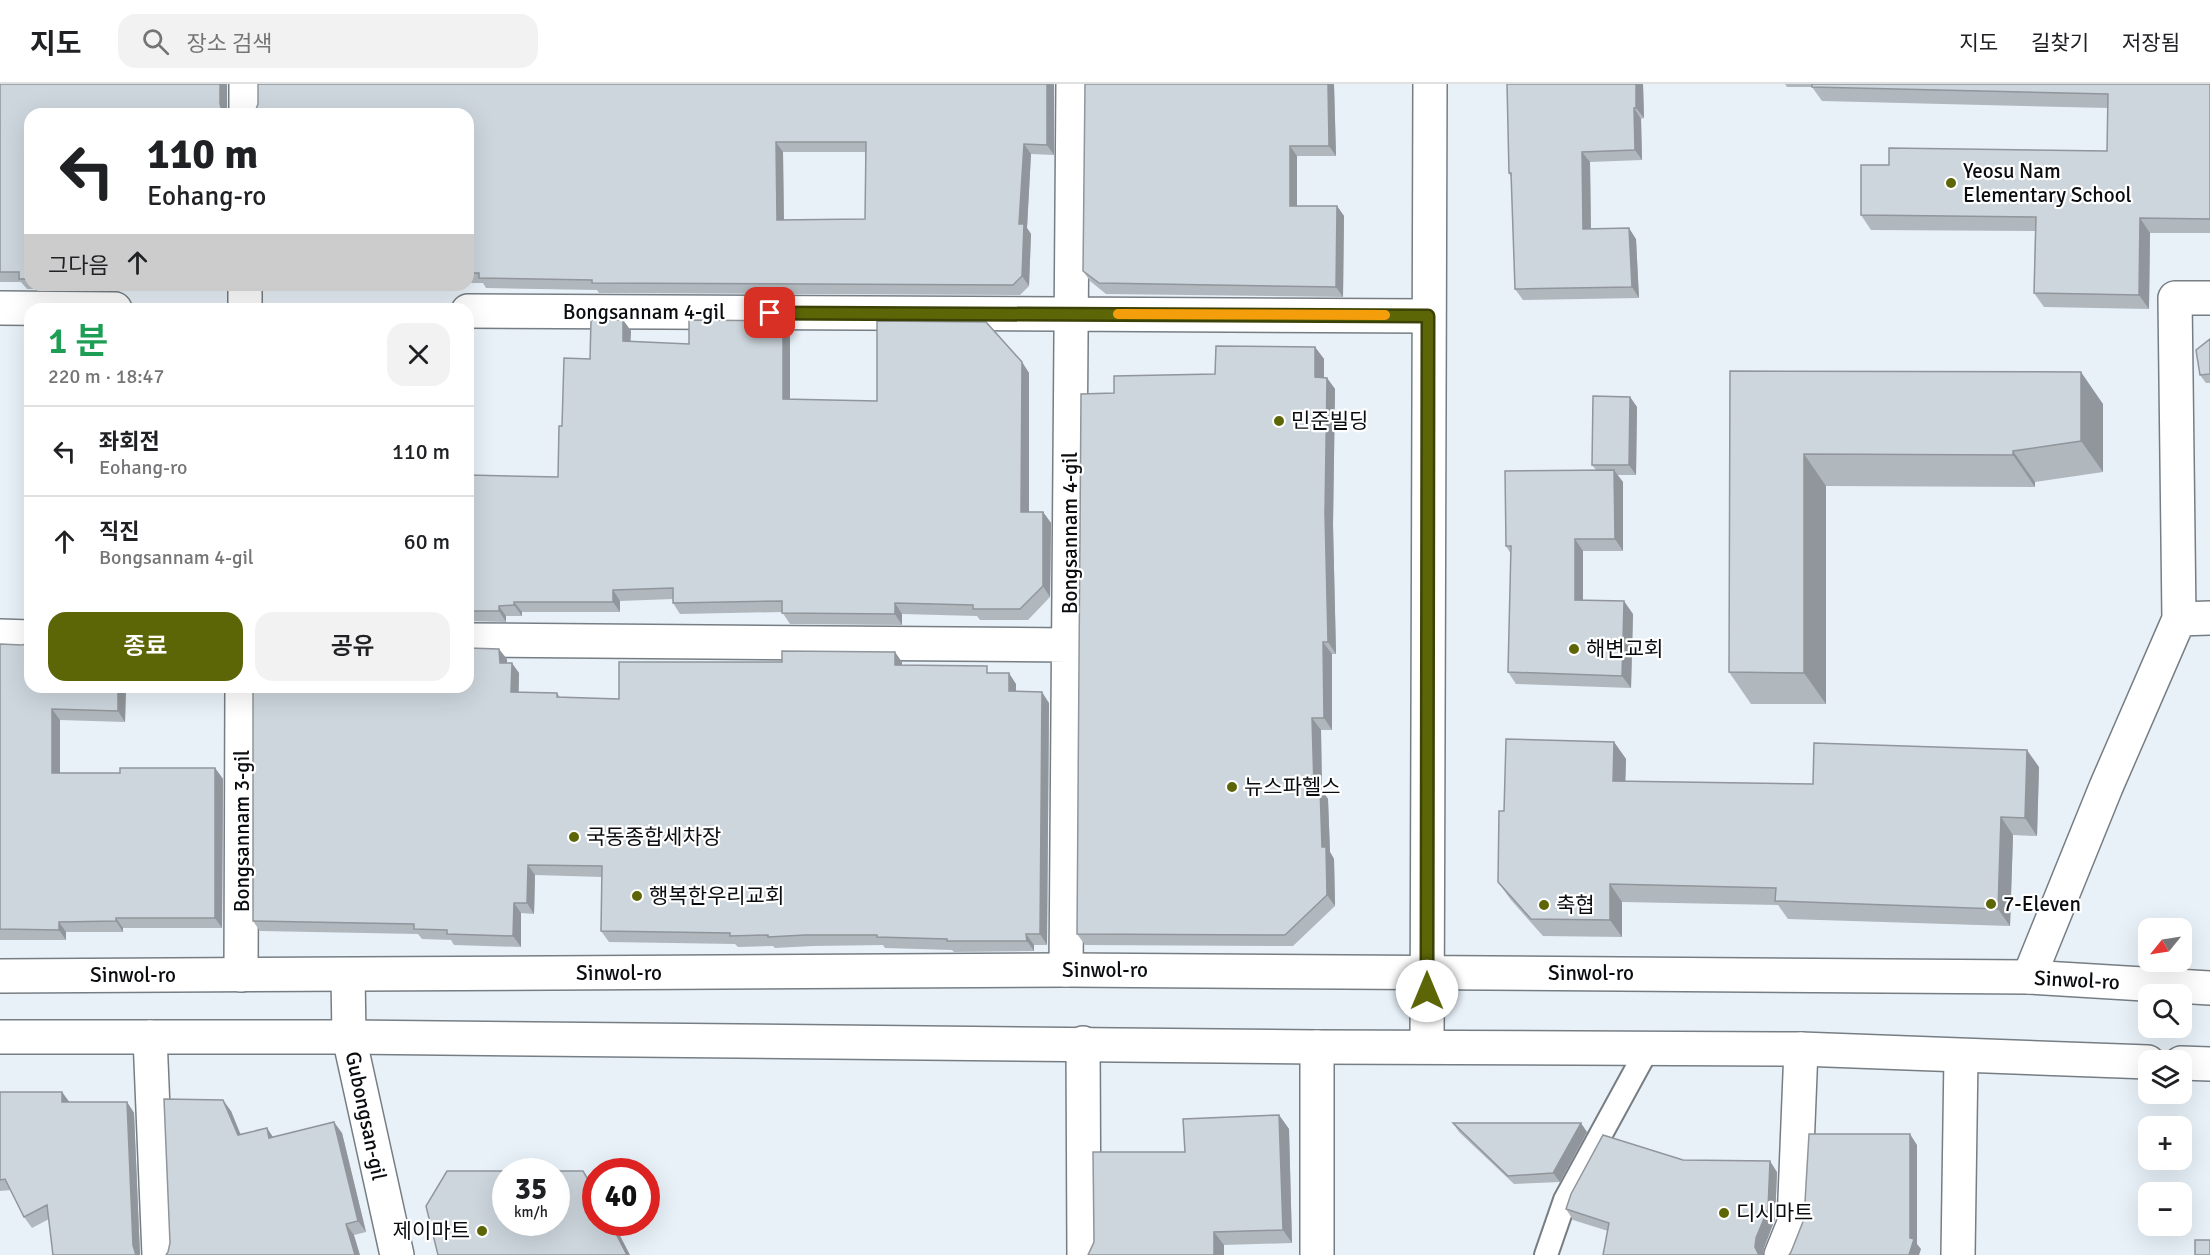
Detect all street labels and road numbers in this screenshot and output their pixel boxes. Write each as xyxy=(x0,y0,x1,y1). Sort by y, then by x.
street label: Bongsannam 4-gil xyxy=(563,299,725,325)
street label: Bongsannam 4-gil xyxy=(1057,452,1083,614)
street label: Bongsannam 3-gil xyxy=(229,750,255,912)
street label: Sinwol-ro xyxy=(1062,957,1148,983)
street label: Sinwol-ro xyxy=(576,960,662,986)
street label: Sinwol-ro xyxy=(1548,960,1634,986)
street label: Sinwol-ro xyxy=(90,962,176,988)
street label: Sinwol-ro xyxy=(2033,965,2121,995)
street label: Gubongsan-gil xyxy=(340,1049,392,1183)

